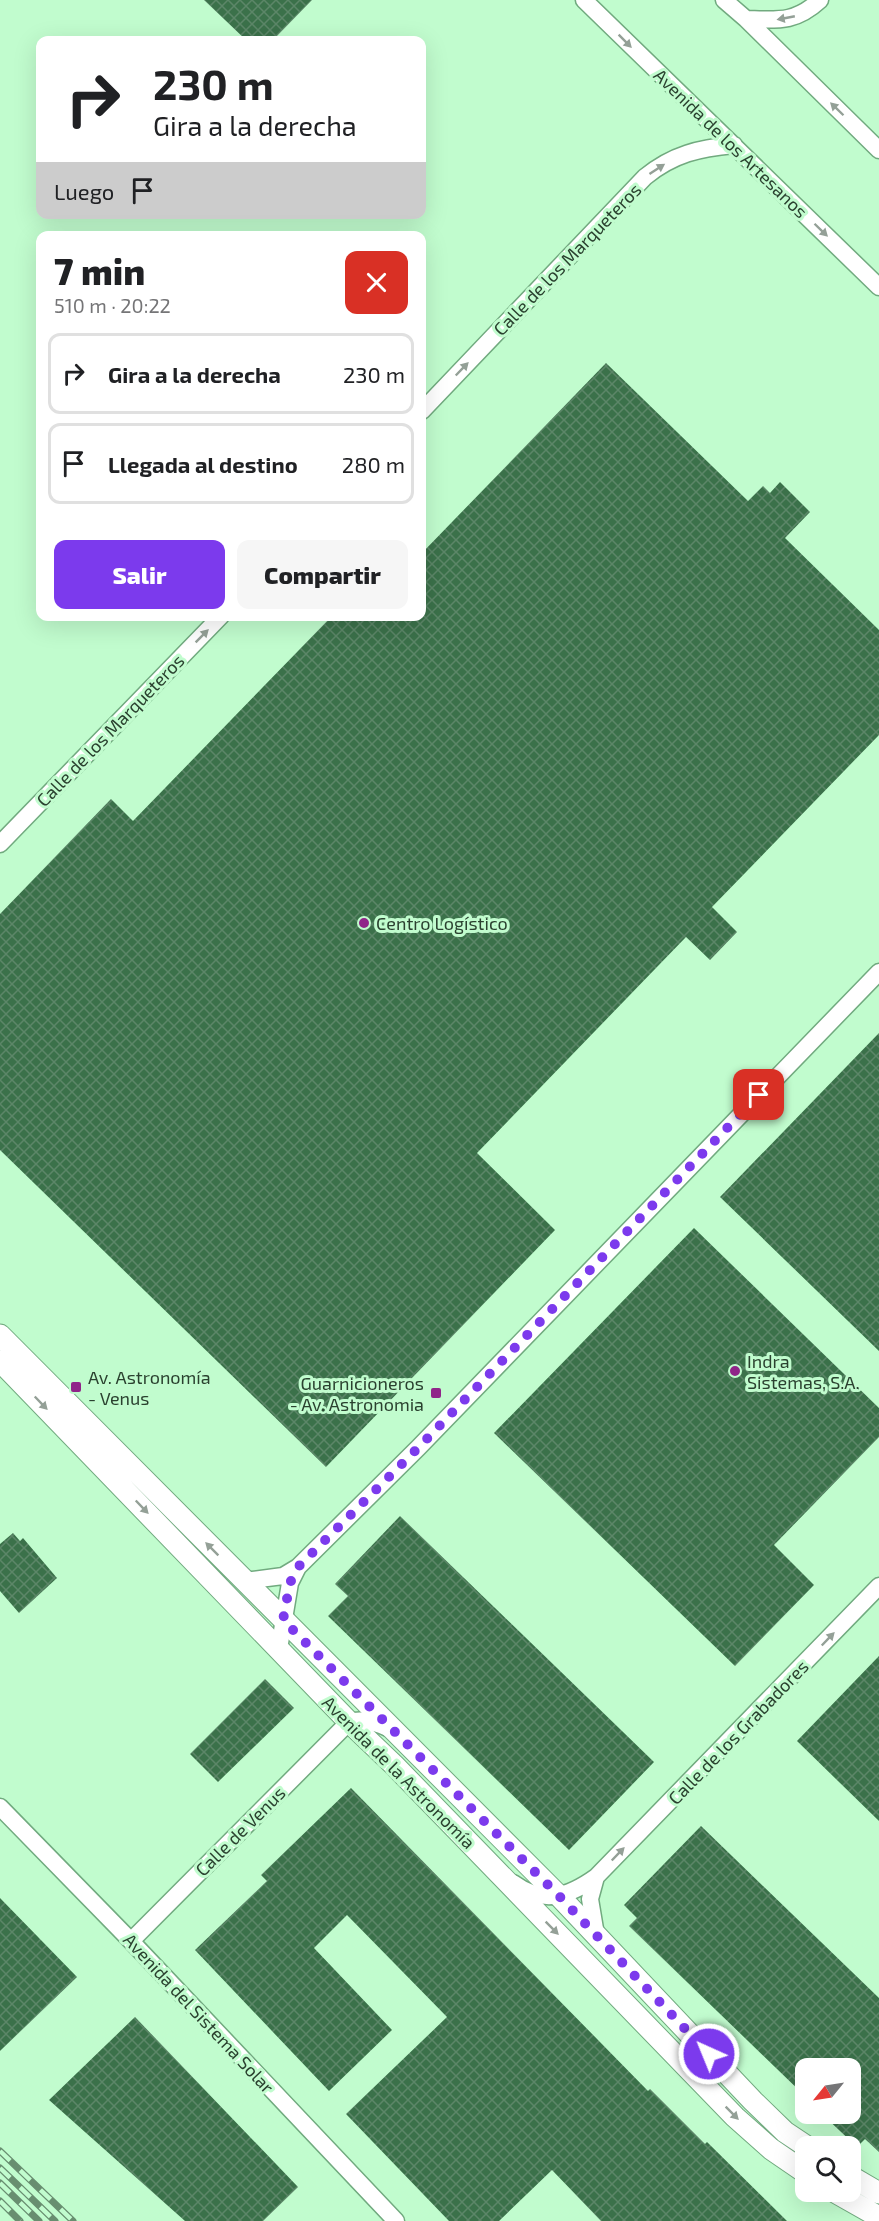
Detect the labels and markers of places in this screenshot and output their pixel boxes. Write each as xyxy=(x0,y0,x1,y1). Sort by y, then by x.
place label: Centro Logístico xyxy=(376,912,508,934)
marker: Centro Logístico xyxy=(357,916,371,930)
pin xyxy=(733,1069,784,1120)
place label: Indra Sistemas, S.A. xyxy=(747,1350,860,1393)
marker: Indra Sistemas, S.A. xyxy=(728,1364,742,1378)
place label: Av. Astronomía - Venus xyxy=(88,1366,211,1409)
place label: Guarnicioneros - Av. Astronomia xyxy=(290,1372,424,1415)
marker: Av. Astronomía - Venus xyxy=(69,1380,83,1394)
marker: Guarnicioneros - Av. Astronomia xyxy=(429,1386,443,1400)

